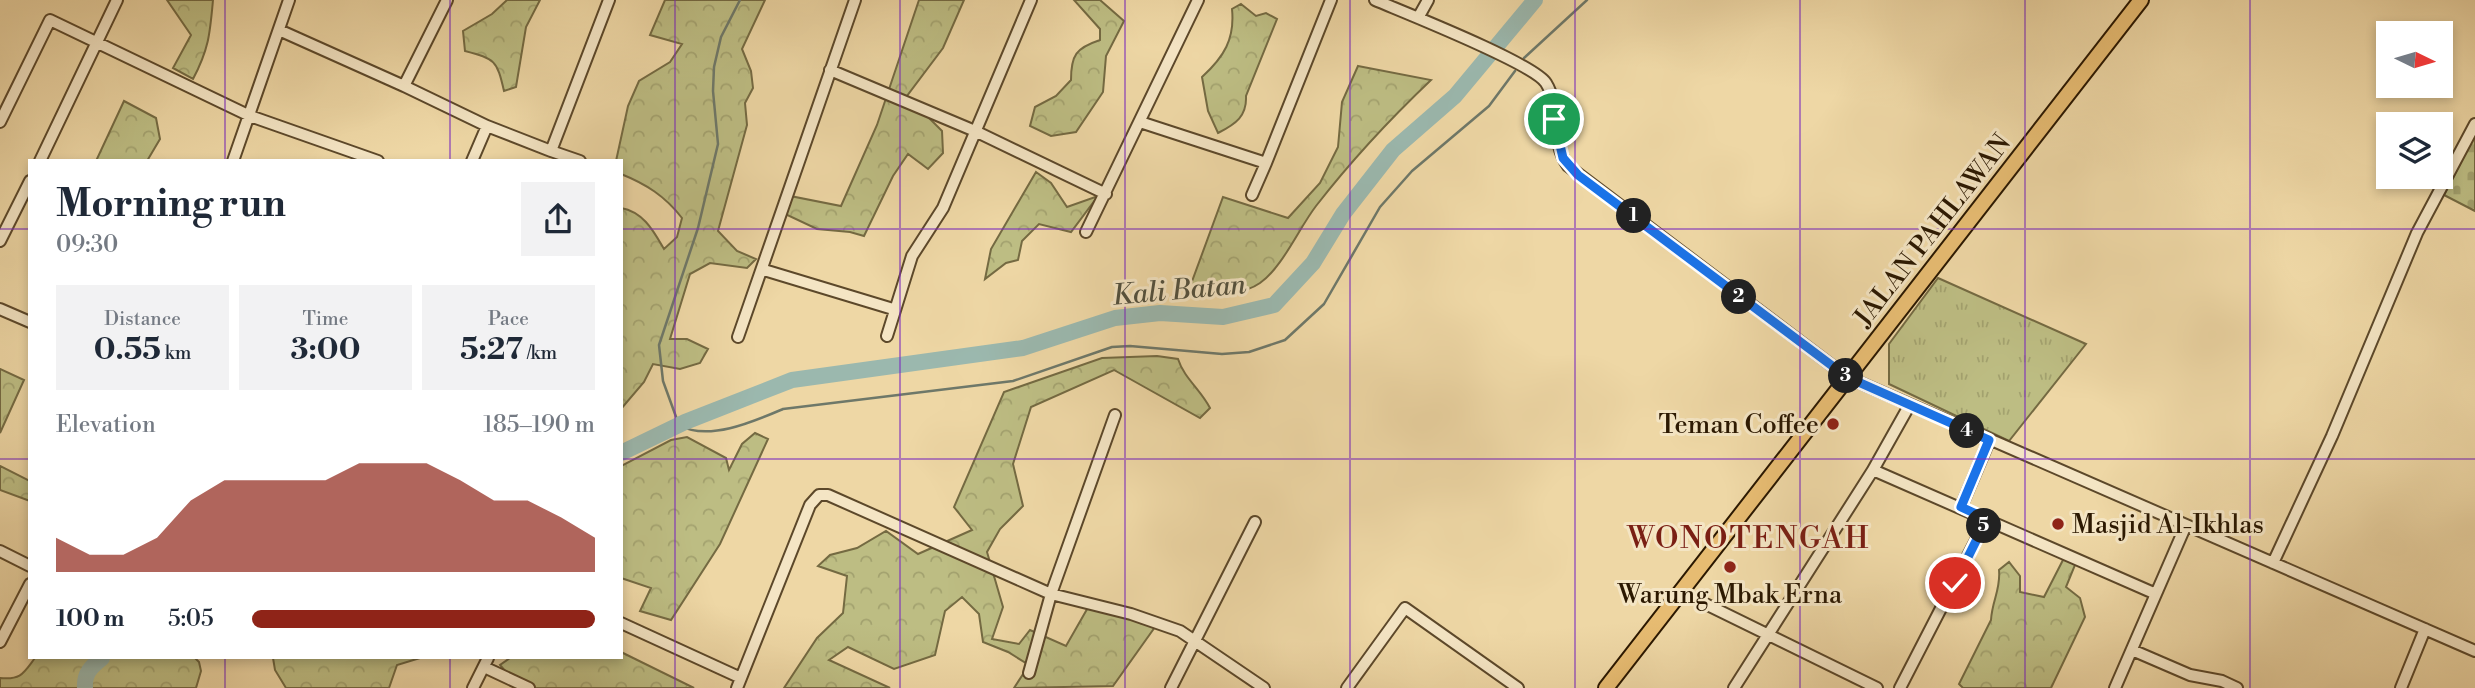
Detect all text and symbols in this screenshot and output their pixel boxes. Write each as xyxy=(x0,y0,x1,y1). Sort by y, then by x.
north arrow xyxy=(2376,21,2454,98)
map controls xyxy=(2376,21,2453,189)
pin xyxy=(1524,89,1584,149)
icon: arrive xyxy=(1535,100,1573,138)
button: layers xyxy=(2376,112,2453,189)
street label: JALAN PAHLAWAN xyxy=(1847,127,2018,334)
text: Morning run xyxy=(56,181,286,228)
button: share xyxy=(521,182,595,256)
pin: 1 xyxy=(1616,198,1652,234)
text: 1 xyxy=(1629,203,1638,227)
text: 09:30 xyxy=(56,231,118,259)
water label: Kali Batan xyxy=(1111,267,1248,314)
pin: 2 xyxy=(1722,280,1756,314)
text: 2 xyxy=(1733,284,1744,308)
text: Distance xyxy=(104,307,181,331)
text: Time xyxy=(303,307,348,331)
text: Pace xyxy=(488,307,529,331)
text: 0.55 xyxy=(94,331,161,369)
text: 3:00 xyxy=(291,331,360,369)
text: 5:27 xyxy=(460,331,523,369)
text: km xyxy=(161,341,191,365)
text: /km xyxy=(523,341,557,365)
pin: 3 xyxy=(1828,358,1864,394)
text: 3 xyxy=(1840,363,1851,387)
place label: Teman Coffee xyxy=(1659,409,1819,441)
text: Elevation xyxy=(56,411,156,439)
text: 185–190 m xyxy=(483,411,595,439)
pin: 4 xyxy=(1950,414,1984,448)
marker: Teman Coffee xyxy=(1825,416,1841,432)
text: 4 xyxy=(1960,418,1973,442)
pin: 5 xyxy=(1966,508,2002,544)
place label: Masjid Al-Ikhlas xyxy=(2072,509,2264,541)
text: 5 xyxy=(1978,513,1989,537)
marker: Masjid Al-Ikhlas xyxy=(2050,516,2066,532)
district label: WONOTENGAH xyxy=(1626,520,1871,558)
pin xyxy=(1925,553,1985,613)
marker: Warung Mbak Erna xyxy=(1722,559,1738,575)
icon: check xyxy=(1936,564,1974,602)
place label: Warung Mbak Erna xyxy=(1617,579,1843,611)
text: 100 m xyxy=(56,605,124,633)
text: 5:05 xyxy=(168,605,214,633)

